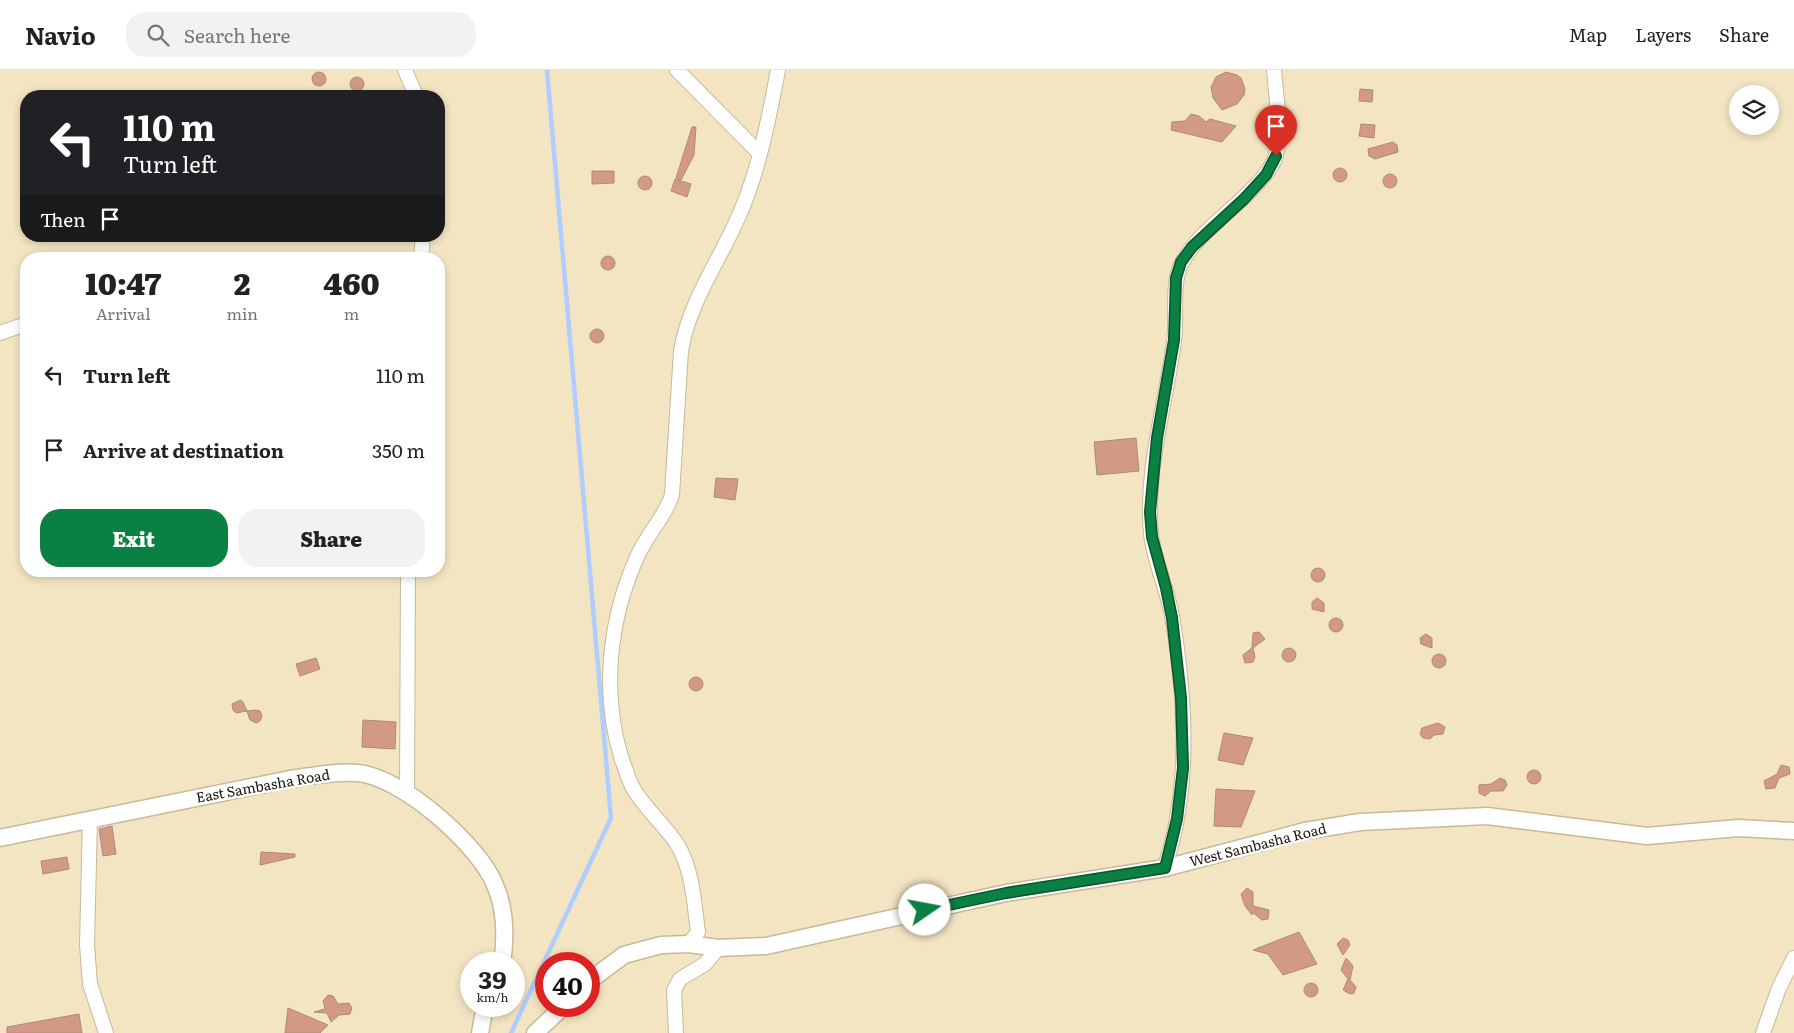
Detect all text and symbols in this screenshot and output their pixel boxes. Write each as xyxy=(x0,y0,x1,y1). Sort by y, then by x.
search box xyxy=(126,12,476,57)
text: Navio xyxy=(25,17,96,52)
icon: search xyxy=(144,21,172,49)
text: Search here xyxy=(184,21,290,49)
text: Map xyxy=(1569,21,1607,48)
text: Layers xyxy=(1635,21,1691,48)
text: Share xyxy=(1719,21,1769,48)
map controls xyxy=(1729,85,1779,135)
button: layers xyxy=(1729,85,1779,135)
text: 110 m xyxy=(123,100,215,152)
pin xyxy=(1255,105,1297,156)
icon: left xyxy=(40,110,105,175)
icon: arrive xyxy=(1262,112,1290,140)
text: Turn left xyxy=(123,147,217,180)
text: Then xyxy=(40,205,86,233)
icon: arrive xyxy=(96,205,124,233)
text: 10:47 xyxy=(85,260,161,304)
text: 2 xyxy=(234,260,250,304)
text: 460 xyxy=(323,260,380,304)
text: Arrival xyxy=(96,301,151,325)
text: min xyxy=(226,301,258,325)
text: m xyxy=(344,301,359,325)
icon: left xyxy=(40,361,68,389)
text: Turn left xyxy=(83,361,170,389)
text: 110 m xyxy=(376,361,425,389)
icon: arrive xyxy=(40,436,68,464)
text: Arrive at destination xyxy=(83,436,284,464)
text: 350 m xyxy=(372,436,425,464)
button: Exit xyxy=(40,509,228,567)
button: Share xyxy=(238,509,425,567)
street label: East Sambasha Road xyxy=(194,763,332,807)
street label: West Sambasha Road xyxy=(1187,817,1329,871)
position arrow xyxy=(898,883,950,935)
speed limit sign: 40 xyxy=(535,952,600,1017)
text: 39 xyxy=(478,960,507,997)
text: km/h xyxy=(477,988,508,1006)

